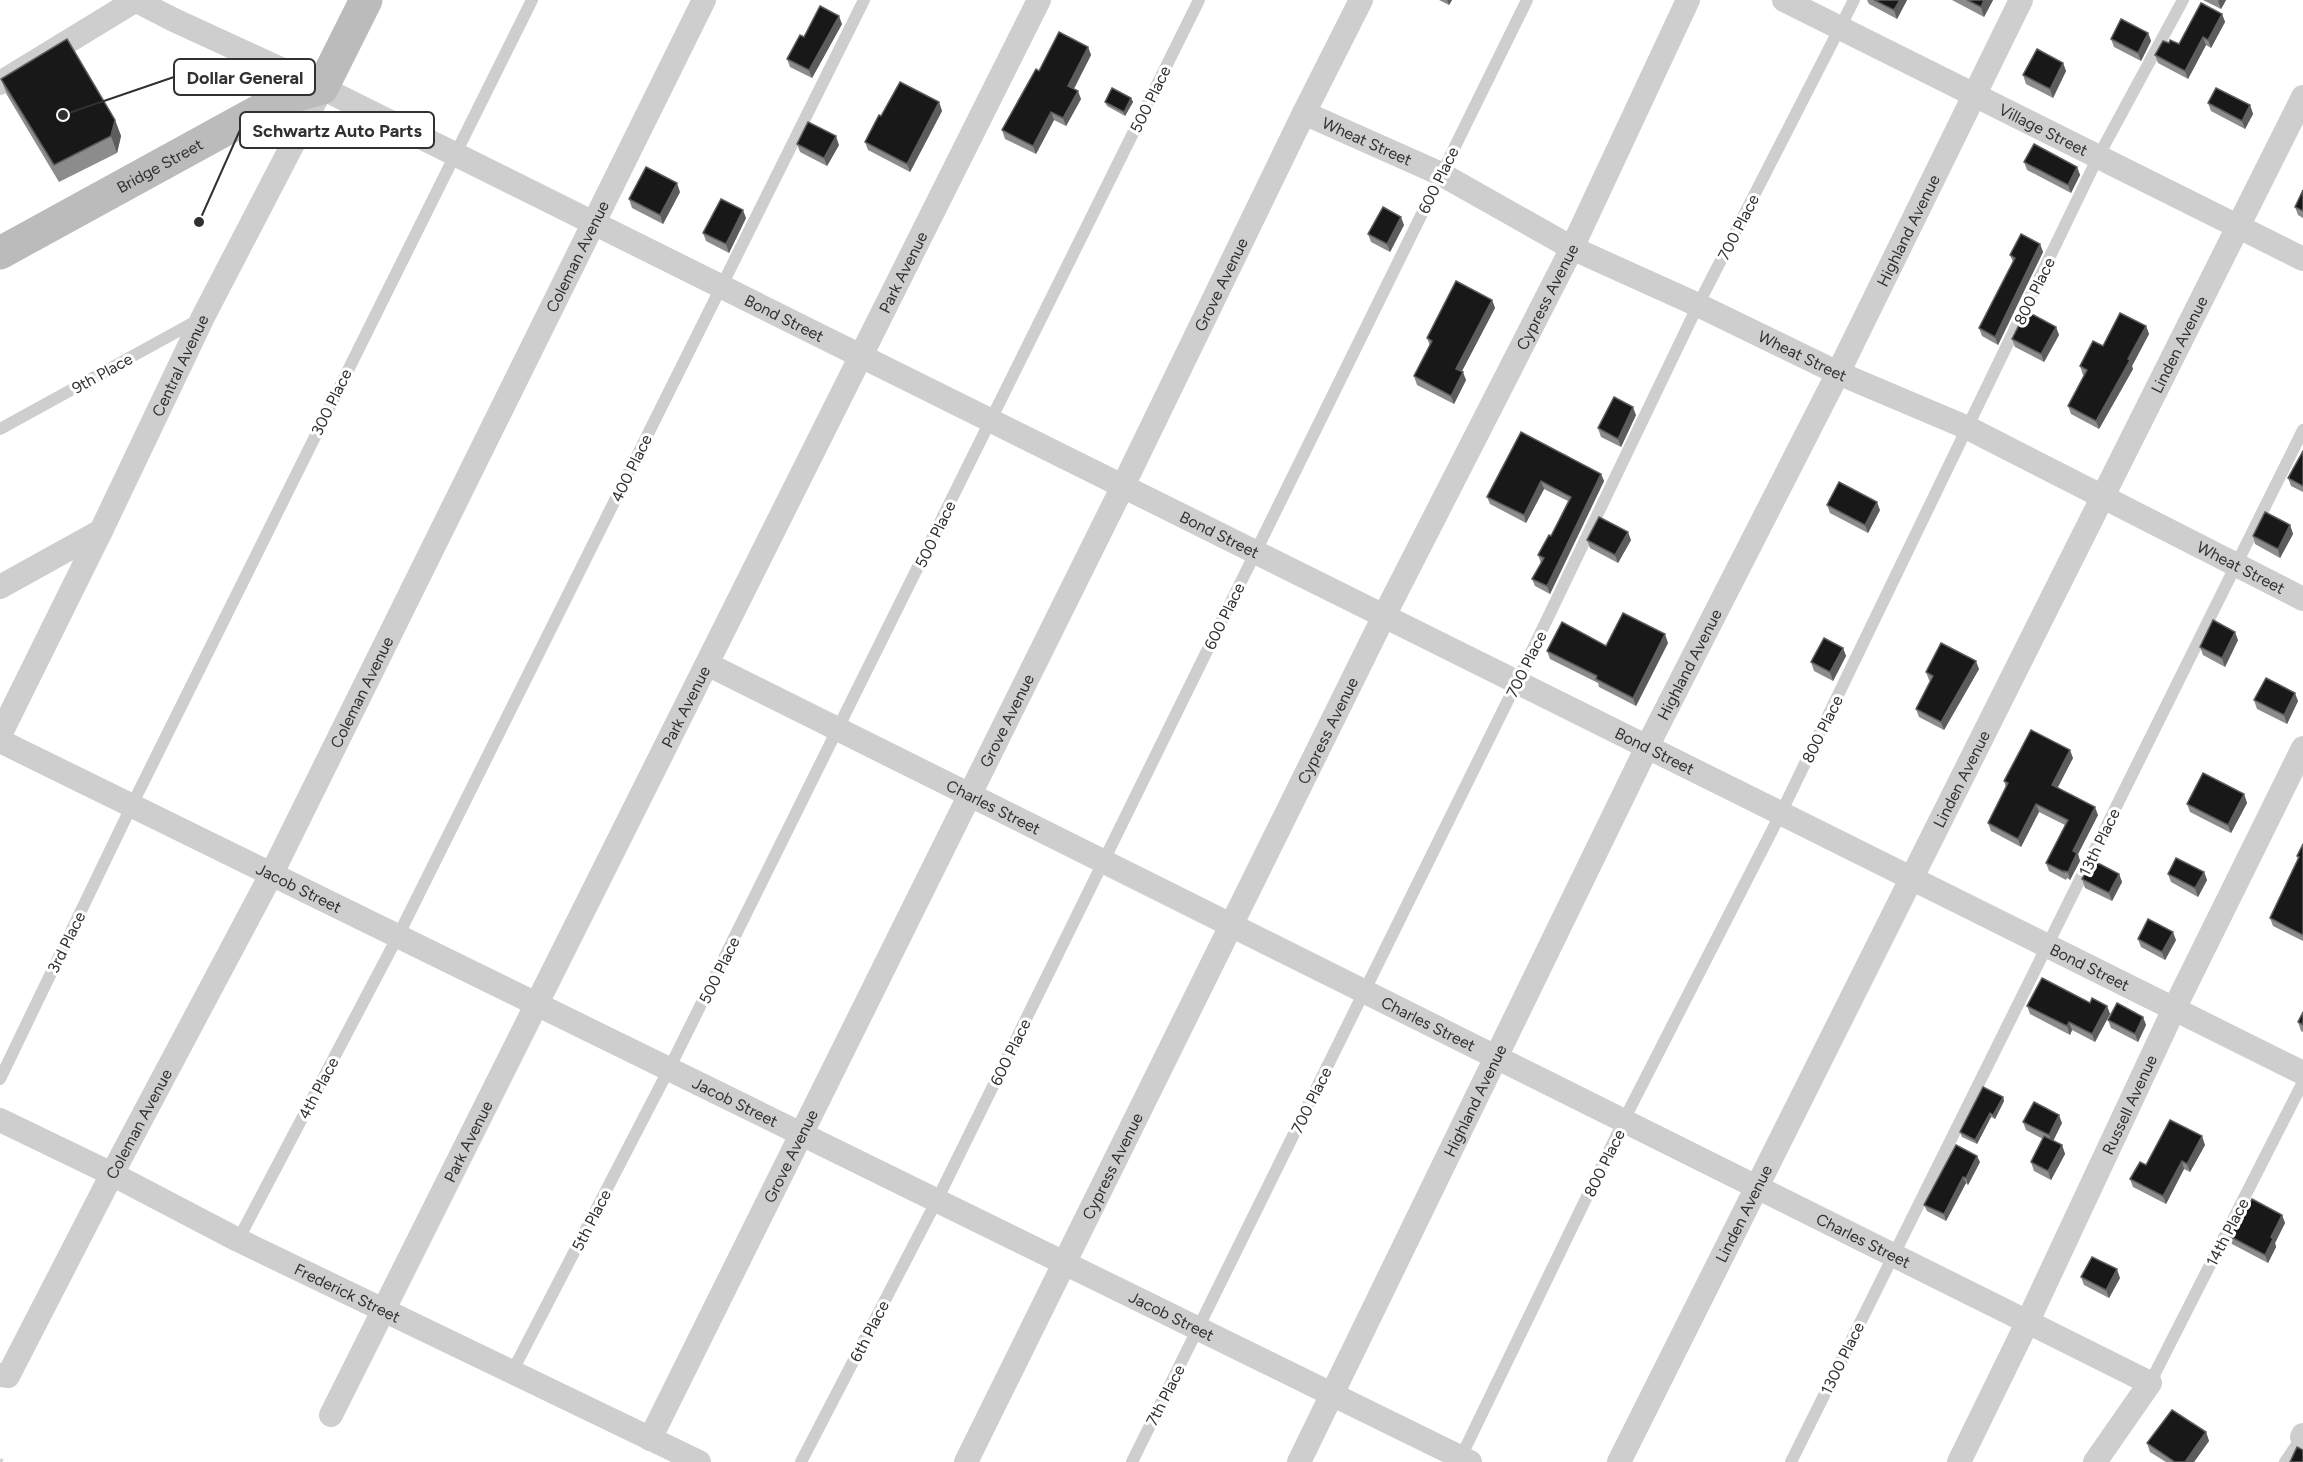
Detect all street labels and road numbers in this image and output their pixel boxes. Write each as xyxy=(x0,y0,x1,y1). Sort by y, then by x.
street label: 500 Place xyxy=(1126,62,1175,136)
street label: Village Street xyxy=(1996,100,2091,160)
street label: Wheat Street xyxy=(1319,113,1415,170)
street label: Bridge Street xyxy=(113,135,206,197)
street label: 600 Place xyxy=(1414,144,1463,217)
street label: Highland Avenue xyxy=(1873,171,1944,290)
street label: 700 Place xyxy=(1714,191,1763,263)
street label: Coleman Avenue xyxy=(542,198,613,316)
street label: Park Avenue xyxy=(875,228,932,316)
street label: Grove Avenue xyxy=(1191,235,1252,335)
street label: Cypress Avenue xyxy=(1512,241,1583,353)
street label: 800 Place xyxy=(2010,254,2059,328)
street label: Bond Street xyxy=(741,291,827,346)
street label: Linden Avenue xyxy=(2147,293,2212,396)
street label: Central Avenue xyxy=(148,311,213,420)
street label: Wheat Street xyxy=(1755,327,1850,386)
street label: 9th Place xyxy=(69,349,136,398)
street label: 300 Place xyxy=(307,366,356,439)
street label: 400 Place xyxy=(607,431,656,505)
street label: 500 Place xyxy=(911,497,960,571)
street label: Bond Street xyxy=(1176,507,1262,562)
street label: Wheat Street xyxy=(2194,537,2288,598)
street label: 600 Place xyxy=(1200,580,1249,653)
street label: Highland Avenue xyxy=(1653,606,1726,723)
street label: 700 Place xyxy=(1502,628,1551,700)
street label: Coleman Avenue xyxy=(326,633,398,751)
street label: Park Avenue xyxy=(658,663,714,751)
street label: Grove Avenue xyxy=(976,671,1038,771)
street label: Cypress Avenue xyxy=(1294,674,1362,787)
street label: 800 Place xyxy=(1798,692,1847,766)
street label: Bond Street xyxy=(1612,723,1697,779)
street label: Linden Avenue xyxy=(1929,727,1994,831)
street label: Charles Street xyxy=(943,776,1043,839)
street label: 13th Place xyxy=(2075,805,2124,879)
street label: Jacob Street xyxy=(253,859,344,917)
street label: 3rd Place xyxy=(43,908,90,976)
street label: 500 Place xyxy=(695,933,744,1007)
street label: Bond Street xyxy=(2047,940,2132,995)
street label: Charles Street xyxy=(1378,993,1478,1055)
street label: 600 Place xyxy=(986,1016,1035,1089)
street label: Highland Avenue xyxy=(1440,1041,1511,1160)
street label: Russell Avenue xyxy=(2098,1052,2161,1158)
street label: 4th Place xyxy=(294,1054,343,1122)
street label: 700 Place xyxy=(1287,1064,1336,1136)
street label: Coleman Avenue xyxy=(102,1066,176,1182)
street label: Jacob Street xyxy=(689,1073,781,1131)
street label: Park Avenue xyxy=(440,1097,497,1185)
street label: Grove Avenue xyxy=(760,1106,822,1206)
street label: Cypress Avenue xyxy=(1078,1110,1147,1223)
street label: 800 Place xyxy=(1580,1126,1629,1200)
street label: Linden Avenue xyxy=(1712,1162,1776,1265)
street label: 5th Place xyxy=(568,1186,615,1254)
street label: 14th Place xyxy=(2202,1195,2253,1269)
street label: Charles Street xyxy=(1813,1209,1913,1272)
street label: Frederick Street xyxy=(291,1260,403,1327)
street label: Jacob Street xyxy=(1126,1287,1217,1345)
street label: 6th Place xyxy=(846,1297,893,1365)
street label: 1300 Place xyxy=(1817,1319,1868,1397)
street label: 7th Place xyxy=(1142,1361,1189,1429)

